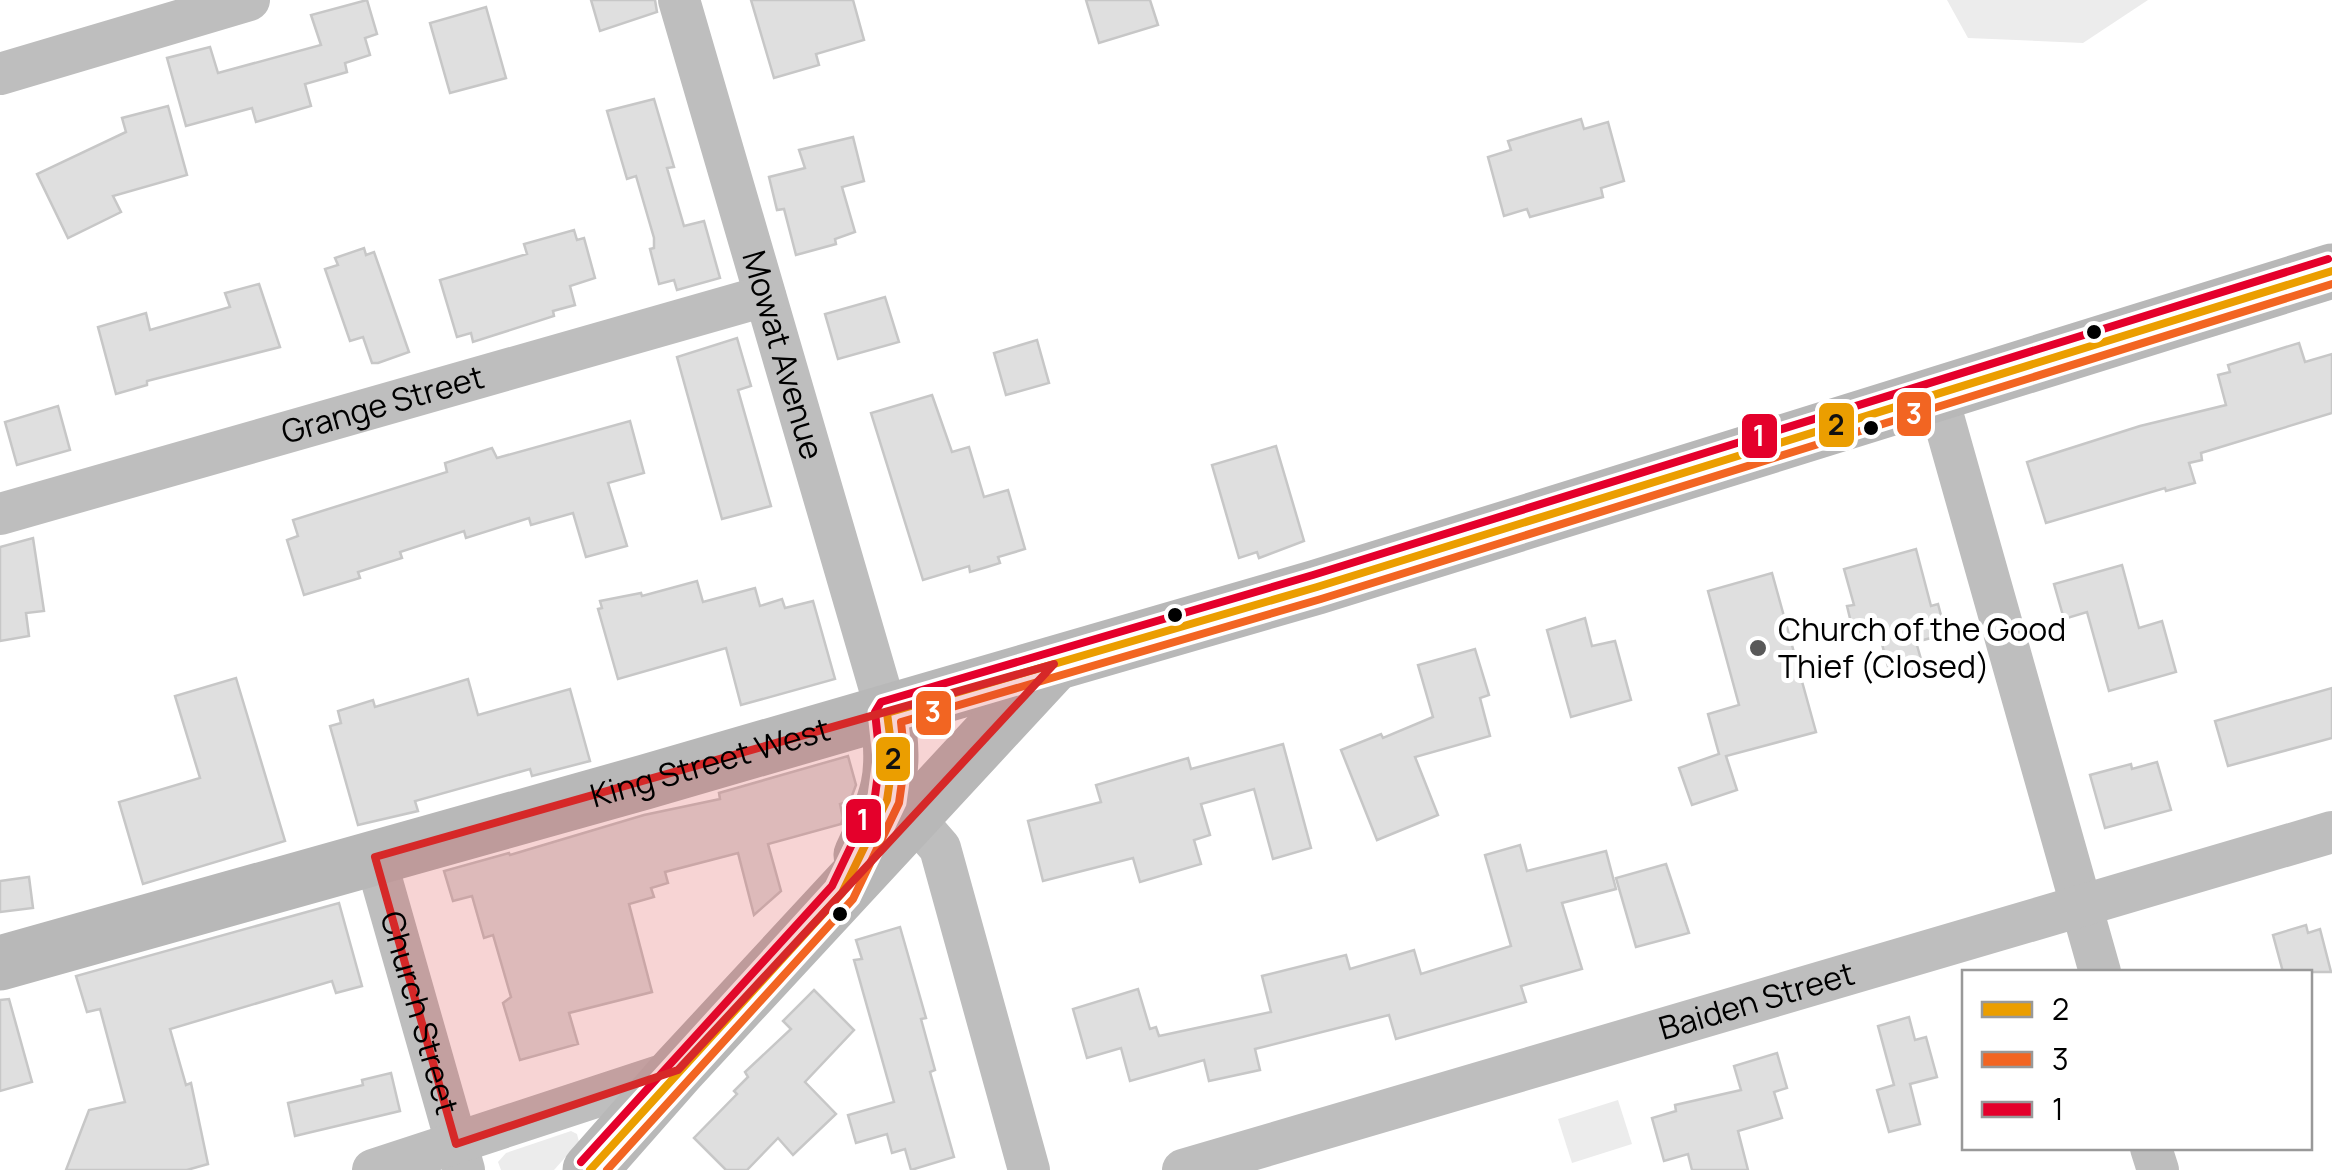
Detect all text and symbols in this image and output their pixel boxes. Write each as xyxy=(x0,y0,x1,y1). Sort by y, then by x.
street label: Mowat Avenue xyxy=(732,245,835,464)
unlabelled marker xyxy=(2084,322,2104,342)
street label: Grange Street xyxy=(276,354,489,454)
line badge: 3 xyxy=(1895,390,1933,438)
text: 3 xyxy=(1906,394,1922,432)
line badge: 2 xyxy=(1817,401,1856,449)
text: 2 xyxy=(1828,405,1844,443)
line badge: 1 xyxy=(1740,412,1779,460)
text: 1 xyxy=(1753,416,1765,454)
unlabelled marker xyxy=(1861,418,1881,438)
unlabelled marker xyxy=(1165,605,1185,625)
place label: Church of the Good Thief (Closed) xyxy=(1778,607,2066,688)
marker: Church of the Good Thief (Closed) xyxy=(1747,637,1769,659)
line badge: 3 xyxy=(914,689,953,737)
text: 3 xyxy=(925,692,941,730)
street label: King Street West xyxy=(585,706,835,817)
line badge: 2 xyxy=(874,735,912,783)
text: 2 xyxy=(885,739,901,777)
line badge: 1 xyxy=(844,797,883,845)
text: 1 xyxy=(857,800,869,838)
unlabelled marker xyxy=(830,904,850,924)
street label: Church Street xyxy=(370,906,470,1119)
street label: Baiden Street xyxy=(1654,951,1859,1050)
legend xyxy=(1962,970,2312,1150)
text: 2 xyxy=(2052,988,2069,1029)
text: 3 xyxy=(2052,1038,2069,1079)
text: 1 xyxy=(2052,1088,2064,1129)

